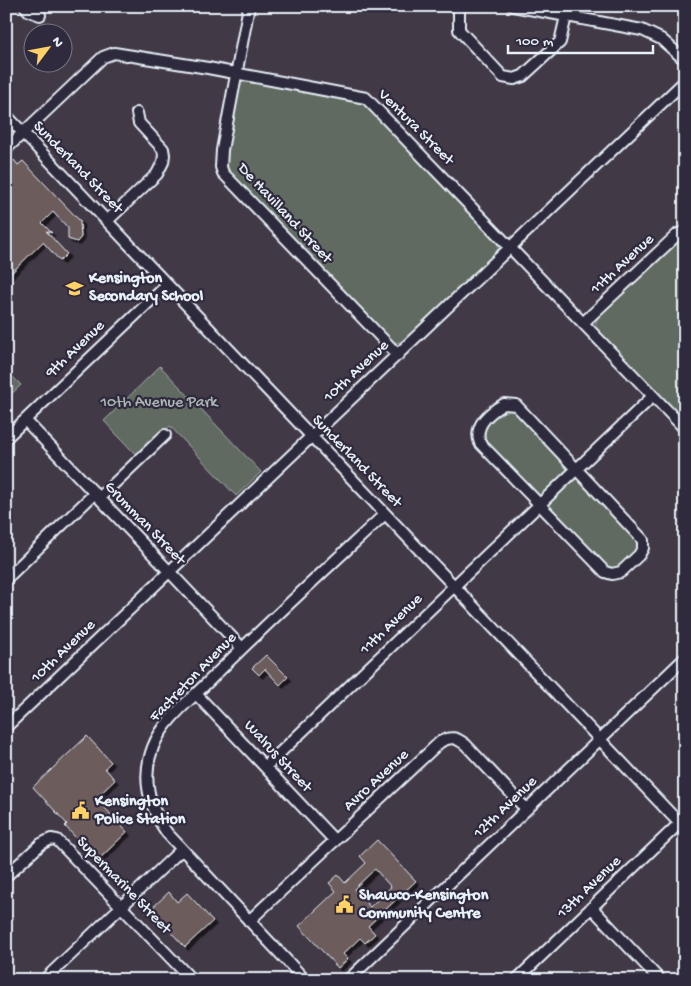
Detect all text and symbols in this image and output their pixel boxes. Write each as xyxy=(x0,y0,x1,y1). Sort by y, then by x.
north arrow xyxy=(22,22,72,72)
scale bar xyxy=(508,22,654,54)
text: 100 m xyxy=(515,33,554,51)
text: N xyxy=(47,34,67,51)
street label: Ventura Street xyxy=(372,85,458,171)
street label: Sunderland Street xyxy=(28,118,127,219)
street label: De Havilland Street xyxy=(232,159,336,269)
street label: 11th Avenue xyxy=(587,230,659,300)
place label: Kensington Secondary School xyxy=(88,270,204,307)
school or university icon: Kensington Secondary School xyxy=(65,278,85,298)
street label: 9th Avenue xyxy=(42,317,110,384)
street label: 10th Avenue xyxy=(320,336,394,408)
park label: 10th Avenue Park xyxy=(100,394,219,413)
street label: Sunderland Street xyxy=(307,412,406,513)
street label: Grumman Street xyxy=(99,478,190,571)
street label: 11th Avenue xyxy=(356,590,428,660)
street label: 10th Avenue xyxy=(27,616,101,688)
street label: Factreton Avenue xyxy=(146,629,242,728)
street label: Walrus Street xyxy=(239,717,316,798)
street label: Avro Avenue xyxy=(340,745,414,816)
street label: 12th Avenue xyxy=(469,772,542,844)
place label: Kensington Police Station xyxy=(94,793,186,830)
public building icon: Kensington Police Station xyxy=(71,801,91,821)
street label: Supermarine Street xyxy=(72,833,175,940)
street label: 13th Avenue xyxy=(553,852,627,924)
place label: Shawco-Kensington Community Centre xyxy=(358,887,489,924)
public building icon: Shawco-Kensington Community Centre xyxy=(335,895,355,915)

